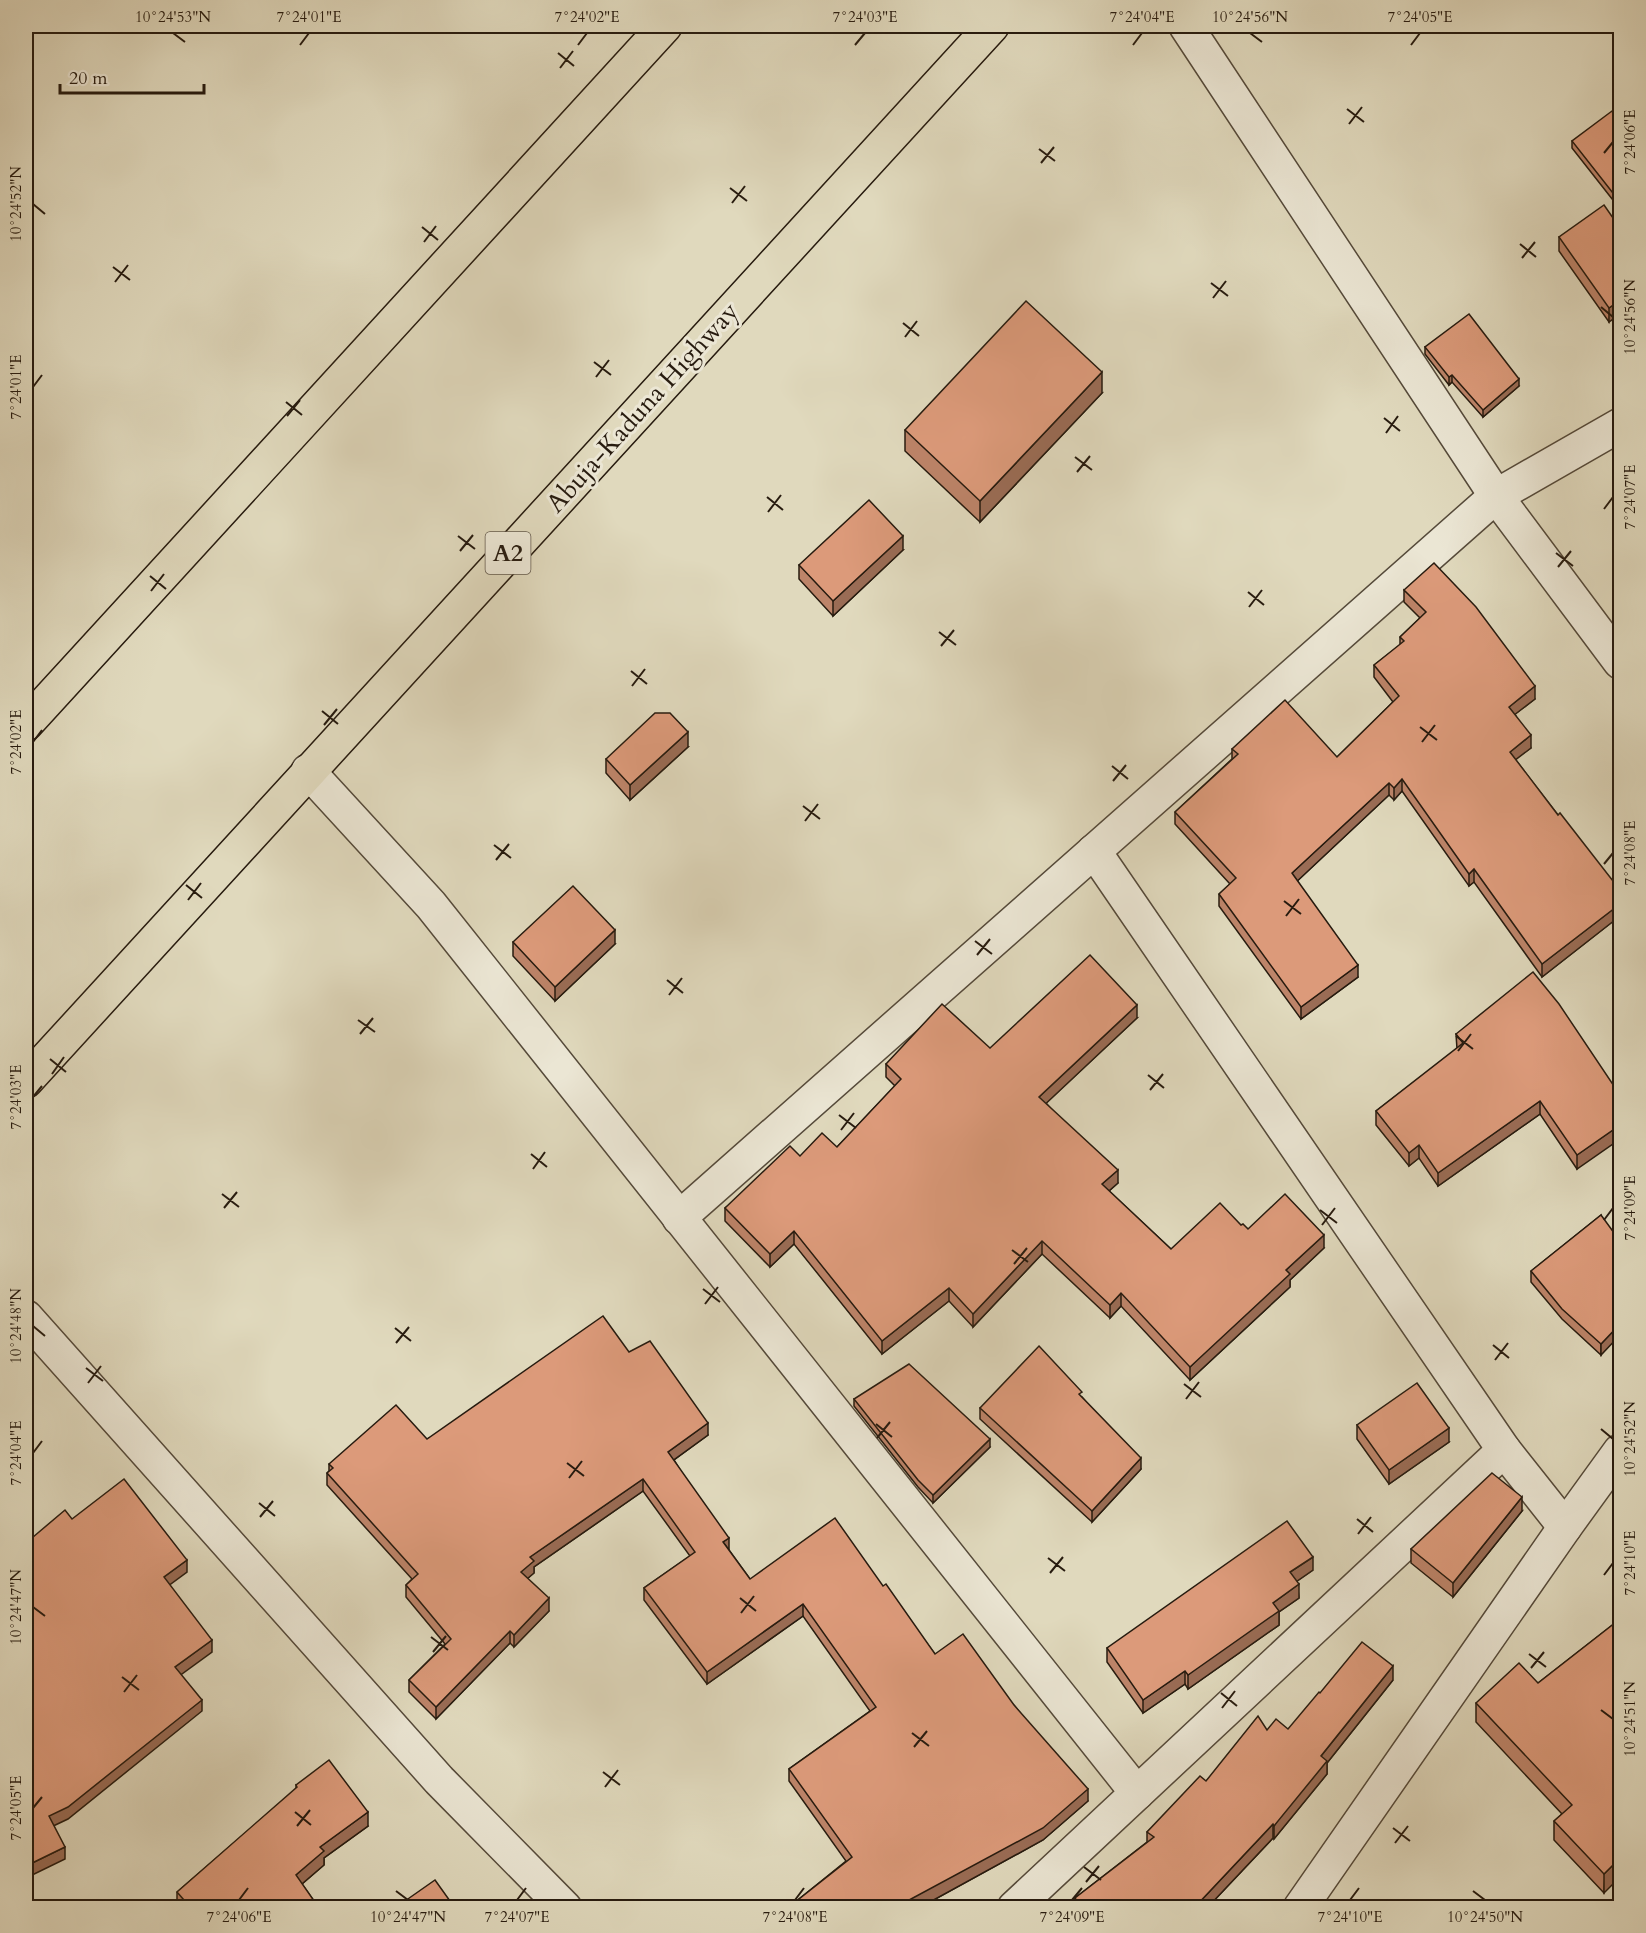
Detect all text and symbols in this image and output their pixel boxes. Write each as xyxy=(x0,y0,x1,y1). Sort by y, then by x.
text: 10°24'53"N xyxy=(135,7,211,27)
text: 7°24'01"E xyxy=(277,7,341,27)
text: 7°24'02"E xyxy=(555,7,619,27)
text: 7°24'03"E xyxy=(833,7,897,27)
text: 7°24'04"E xyxy=(1110,7,1174,27)
text: 10°24'56"N xyxy=(1212,7,1288,27)
text: 7°24'05"E xyxy=(1388,7,1452,27)
scale bar xyxy=(60,57,204,95)
text: 20 m xyxy=(69,66,108,91)
text: 7°24'06"E xyxy=(1620,110,1640,174)
text: 10°24'52"N xyxy=(6,166,26,242)
text: 10°24'56"N xyxy=(1620,279,1640,355)
street label: Abuja-Kaduna Highway xyxy=(538,294,747,520)
text: 7°24'01"E xyxy=(6,355,26,419)
text: 7°24'07"E xyxy=(1620,465,1640,529)
road number: A2 xyxy=(486,532,530,574)
text: 7°24'02"E xyxy=(6,710,26,774)
text: 7°24'08"E xyxy=(1620,821,1640,885)
text: 7°24'03"E xyxy=(6,1065,26,1129)
text: 7°24'09"E xyxy=(1620,1176,1640,1240)
text: 10°24'48"N xyxy=(6,1288,26,1364)
text: 10°24'52"N xyxy=(1620,1401,1640,1477)
text: 7°24'04"E xyxy=(6,1421,26,1485)
text: 7°24'10"E xyxy=(1620,1531,1640,1595)
text: 10°24'47"N xyxy=(6,1569,26,1645)
text: 10°24'51"N xyxy=(1620,1681,1640,1757)
text: 7°24'05"E xyxy=(6,1776,26,1840)
text: 7°24'06"E xyxy=(207,1907,271,1927)
text: 10°24'47"N xyxy=(370,1907,446,1927)
text: 7°24'07"E xyxy=(485,1907,549,1927)
text: 7°24'08"E xyxy=(763,1907,827,1927)
text: 7°24'09"E xyxy=(1040,1907,1104,1927)
text: 7°24'10"E xyxy=(1318,1907,1382,1927)
text: 10°24'50"N xyxy=(1447,1907,1523,1927)

